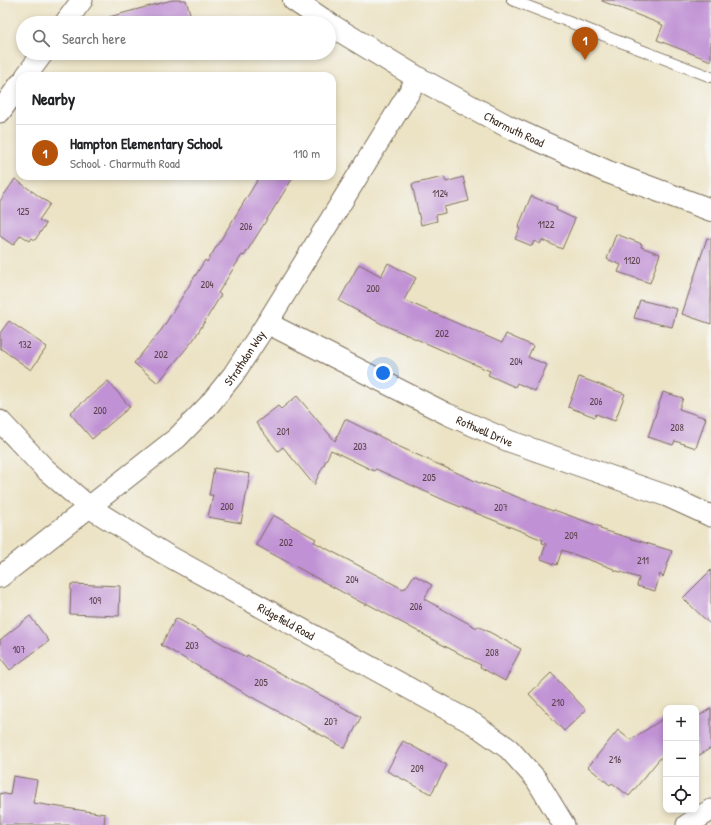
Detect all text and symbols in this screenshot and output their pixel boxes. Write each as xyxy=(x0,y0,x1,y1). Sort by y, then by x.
search box xyxy=(16,16,336,60)
icon: search xyxy=(30,27,52,49)
pin: 1 xyxy=(572,27,598,60)
text: Search here xyxy=(62,28,126,49)
text: Nearby xyxy=(32,87,75,110)
street label: Charmuth Road xyxy=(481,107,548,151)
text: Hampton Elementary School xyxy=(70,133,222,154)
text: 1 xyxy=(43,144,47,162)
text: 110 m xyxy=(293,144,320,162)
text: School · Charmuth Road xyxy=(70,154,180,172)
house number: 1124 xyxy=(432,187,448,200)
house number: 125 xyxy=(17,205,30,218)
house number: 1122 xyxy=(538,218,555,231)
house number: 206 xyxy=(239,220,253,233)
house number: 1120 xyxy=(624,254,641,267)
house number: 204 xyxy=(201,278,214,291)
house number: 200 xyxy=(366,282,380,295)
street label: Strathdon Way xyxy=(219,327,269,389)
house number: 202 xyxy=(435,327,449,340)
house number: 132 xyxy=(19,338,32,351)
house number: 202 xyxy=(154,348,168,361)
house number: 204 xyxy=(510,355,523,368)
your location xyxy=(373,363,393,383)
house number: 206 xyxy=(589,395,603,408)
house number: 200 xyxy=(93,404,107,417)
street label: Rothwell Drive xyxy=(454,411,516,450)
house number: 208 xyxy=(670,421,684,434)
house number: 201 xyxy=(277,425,290,438)
house number: 203 xyxy=(353,440,367,453)
house number: 205 xyxy=(422,471,436,484)
house number: 200 xyxy=(220,500,234,513)
house number: 207 xyxy=(494,501,508,514)
house number: 209 xyxy=(565,529,578,542)
house number: 202 xyxy=(279,536,293,549)
house number: 211 xyxy=(637,554,649,567)
house number: 204 xyxy=(346,573,359,586)
house number: 109 xyxy=(89,594,101,607)
street label: Ridgefield Road xyxy=(255,598,318,644)
house number: 206 xyxy=(409,600,423,613)
house number: 203 xyxy=(185,639,199,652)
house number: 107 xyxy=(12,643,26,656)
house number: 208 xyxy=(485,646,499,659)
house number: 205 xyxy=(254,676,268,689)
house number: 210 xyxy=(552,696,565,709)
map controls xyxy=(663,705,699,813)
button: + xyxy=(663,705,699,741)
house number: 207 xyxy=(324,715,338,728)
button: − xyxy=(663,741,699,777)
house number: 216 xyxy=(609,753,621,766)
house number: 209 xyxy=(411,762,424,775)
button: locate xyxy=(663,777,699,813)

